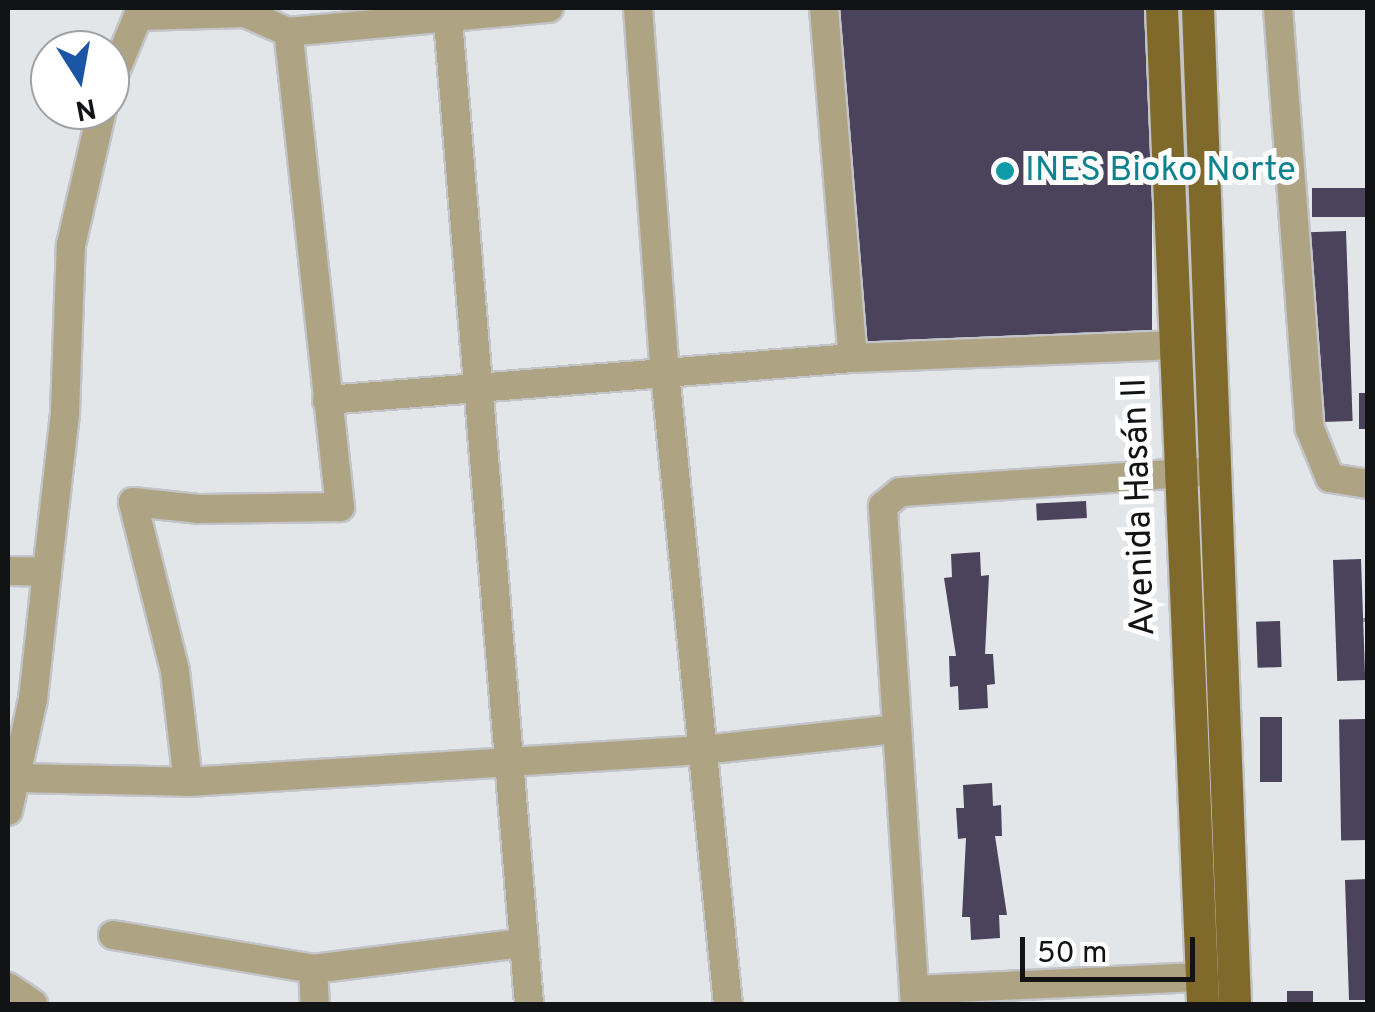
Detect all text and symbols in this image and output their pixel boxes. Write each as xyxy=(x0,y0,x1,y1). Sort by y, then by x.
north arrow xyxy=(30,30,130,130)
text: N xyxy=(72,88,99,127)
place label: INES Bioko Norte xyxy=(1025,150,1296,192)
marker: INES Bioko Norte xyxy=(994,160,1016,182)
street label: Avenida Hasán II xyxy=(1115,377,1165,637)
scale bar xyxy=(1025,917,1200,979)
text: 50 m xyxy=(1037,936,1107,973)

